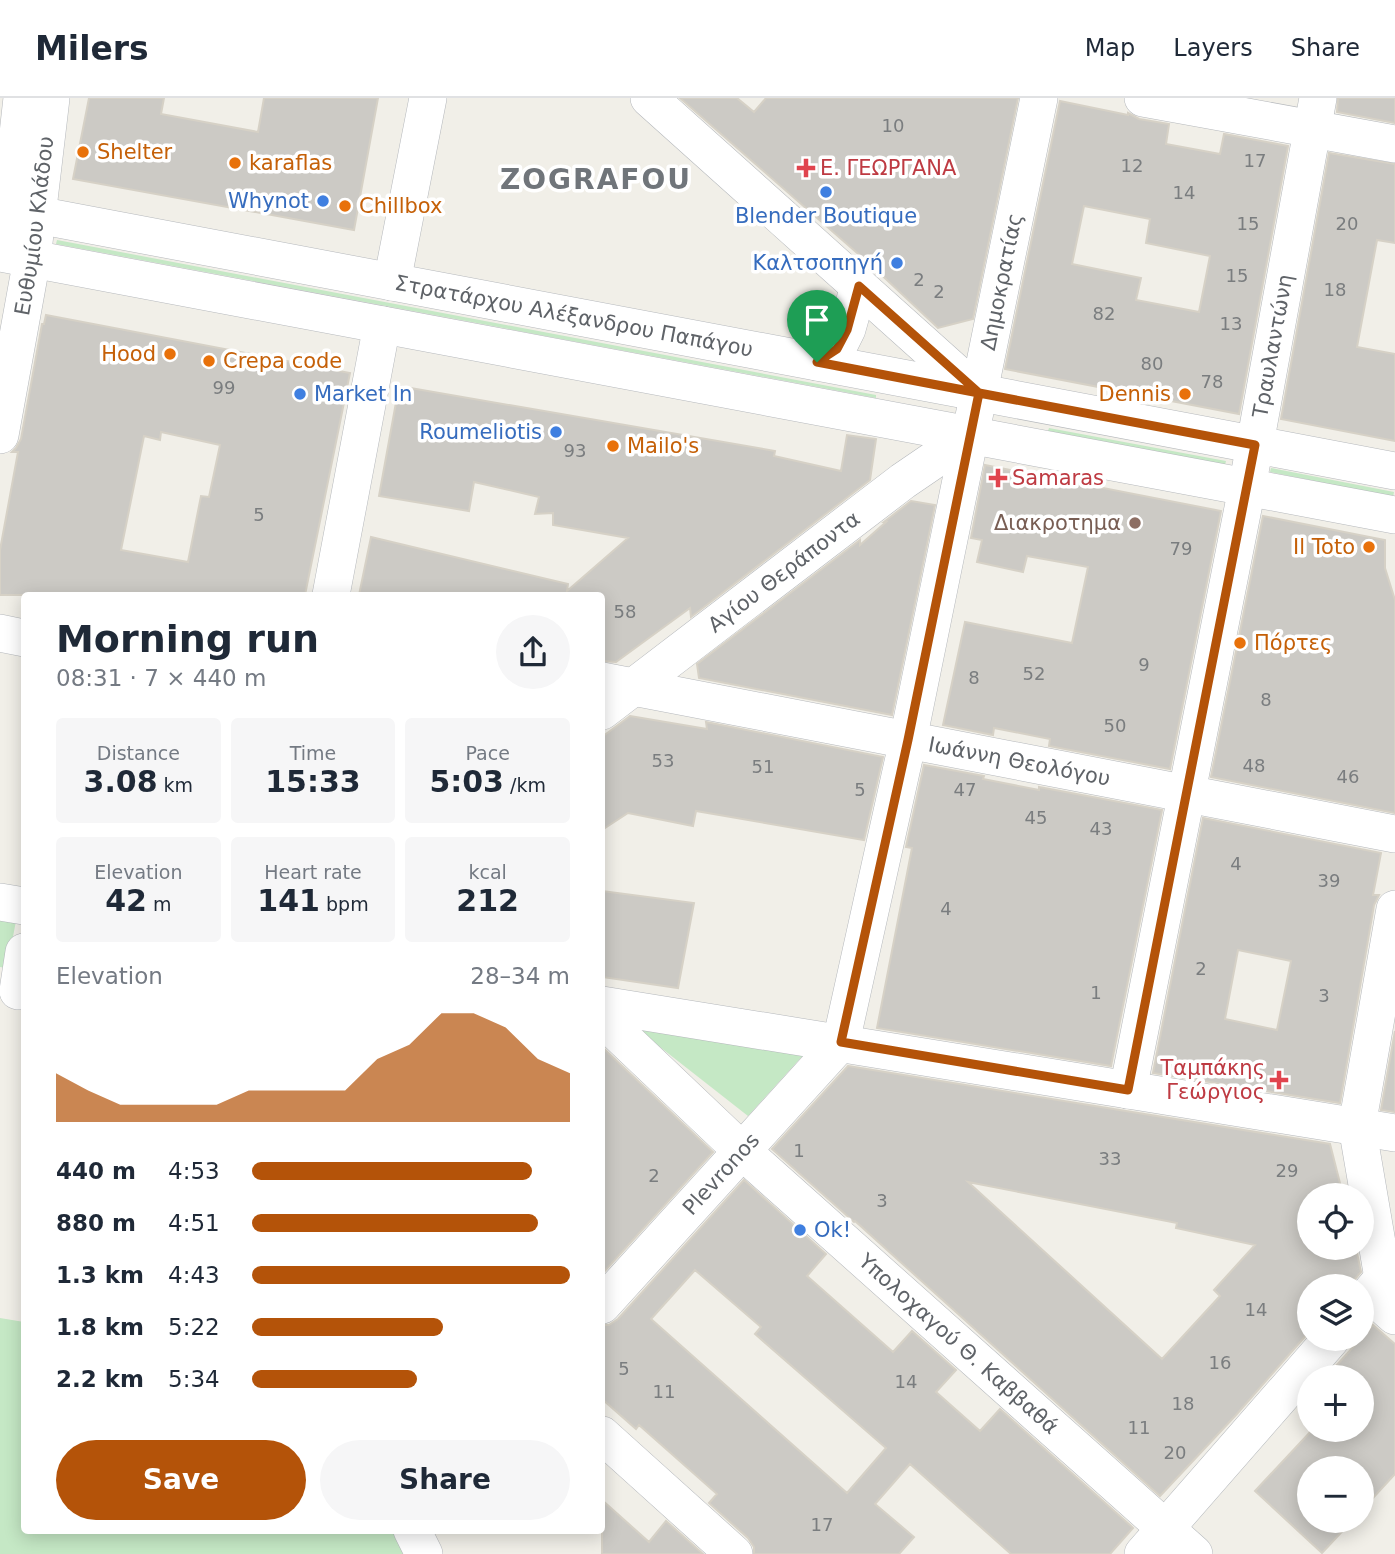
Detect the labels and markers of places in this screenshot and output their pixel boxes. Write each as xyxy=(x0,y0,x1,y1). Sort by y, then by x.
place label: Shelter xyxy=(97,140,173,164)
marker: Shelter xyxy=(75,144,91,160)
place label: karaflas xyxy=(249,151,332,175)
marker: karaflas xyxy=(227,155,243,171)
place label: Ε. ΓΕΩΡΓΑΝΑ xyxy=(820,156,957,180)
marker: Ε. ΓΕΩΡΓΑΝΑ xyxy=(798,160,814,176)
marker: Blender Boutique xyxy=(818,184,834,200)
place label: Whynot xyxy=(228,189,309,213)
marker: Whynot xyxy=(315,193,331,209)
place label: Chillbox xyxy=(359,194,442,218)
marker: Chillbox xyxy=(337,198,353,214)
place label: Blender Boutique xyxy=(735,204,917,228)
place label: Καλτσοπηγή xyxy=(752,251,883,275)
marker: Καλτσοπηγή xyxy=(889,255,905,271)
pin xyxy=(787,290,847,362)
place label: Hood xyxy=(101,342,156,366)
marker: Hood xyxy=(162,346,178,362)
place label: Crepa code xyxy=(223,349,342,373)
marker: Crepa code xyxy=(201,353,217,369)
place label: Market In xyxy=(314,382,412,406)
place label: Dennis xyxy=(1099,382,1171,406)
marker: Market In xyxy=(292,386,308,402)
marker: Dennis xyxy=(1177,386,1193,402)
place label: Roumeliotis xyxy=(419,420,542,444)
marker: Roumeliotis xyxy=(548,424,564,440)
place label: Mailo's xyxy=(627,434,699,458)
marker: Mailo's xyxy=(605,438,621,454)
place label: Samaras xyxy=(1012,466,1104,490)
marker: Samaras xyxy=(990,470,1006,486)
place label: Διακροτημα xyxy=(994,511,1121,535)
marker: Διακροτημα xyxy=(1127,515,1143,531)
place label: Il Toto xyxy=(1293,535,1355,559)
marker: Il Toto xyxy=(1361,539,1377,555)
place label: Πόρτες xyxy=(1254,631,1332,655)
marker: Πόρτες xyxy=(1232,635,1248,651)
place label: Ταμπάκης Γεώργιος xyxy=(1159,1056,1265,1104)
marker: Ταμπάκης Γεώργιος xyxy=(1271,1072,1287,1088)
place label: Ok! xyxy=(814,1218,851,1242)
marker: Ok! xyxy=(792,1222,808,1238)

